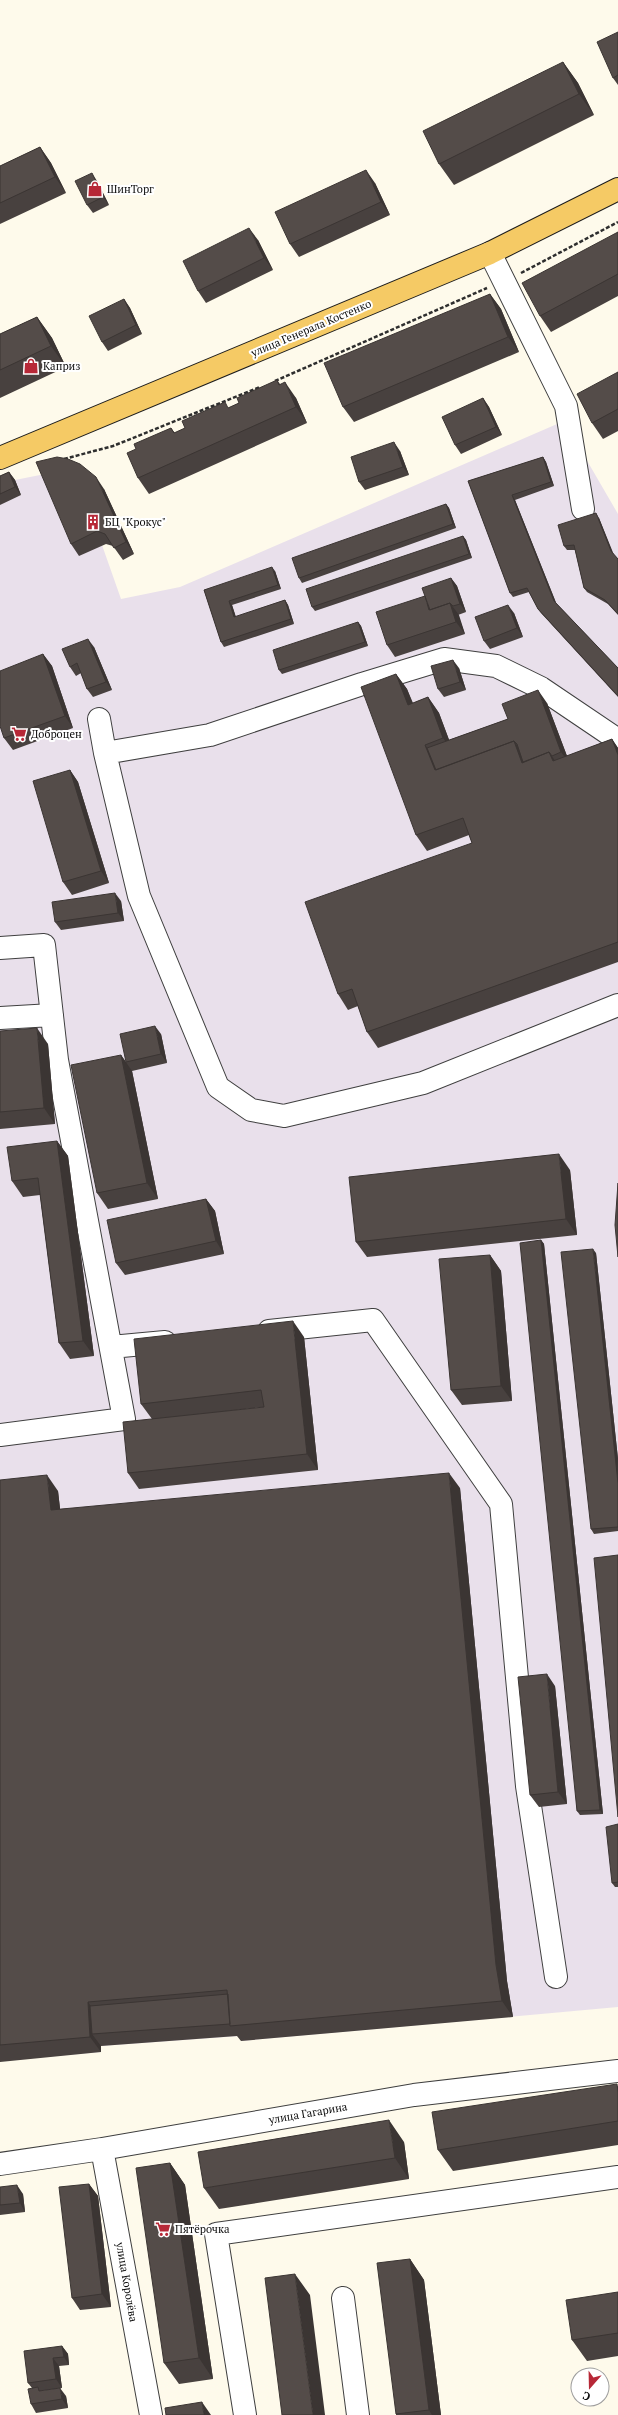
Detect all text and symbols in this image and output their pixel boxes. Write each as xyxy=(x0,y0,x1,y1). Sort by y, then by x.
shop icon: ШинТорг xyxy=(86,180,104,198)
place label: ШинТорг xyxy=(107,182,154,196)
street label: улица Генерала Костенко xyxy=(248,296,373,360)
shop icon: Каприз xyxy=(22,357,40,375)
place label: Каприз xyxy=(43,359,81,373)
building icon: БЦ "Крокус" xyxy=(84,513,102,531)
place label: БЦ "Крокус" xyxy=(105,515,166,529)
supermarket icon: Доброцен xyxy=(10,725,28,743)
place label: Доброцен xyxy=(31,727,82,741)
street label: улица Гагарина xyxy=(267,2099,349,2127)
supermarket icon: Пятёрочка xyxy=(154,2220,172,2238)
place label: Пятёрочка xyxy=(175,2222,230,2236)
street label: улица Королёва xyxy=(113,2240,141,2323)
north arrow xyxy=(570,2367,610,2407)
text: С xyxy=(581,2389,592,2404)

